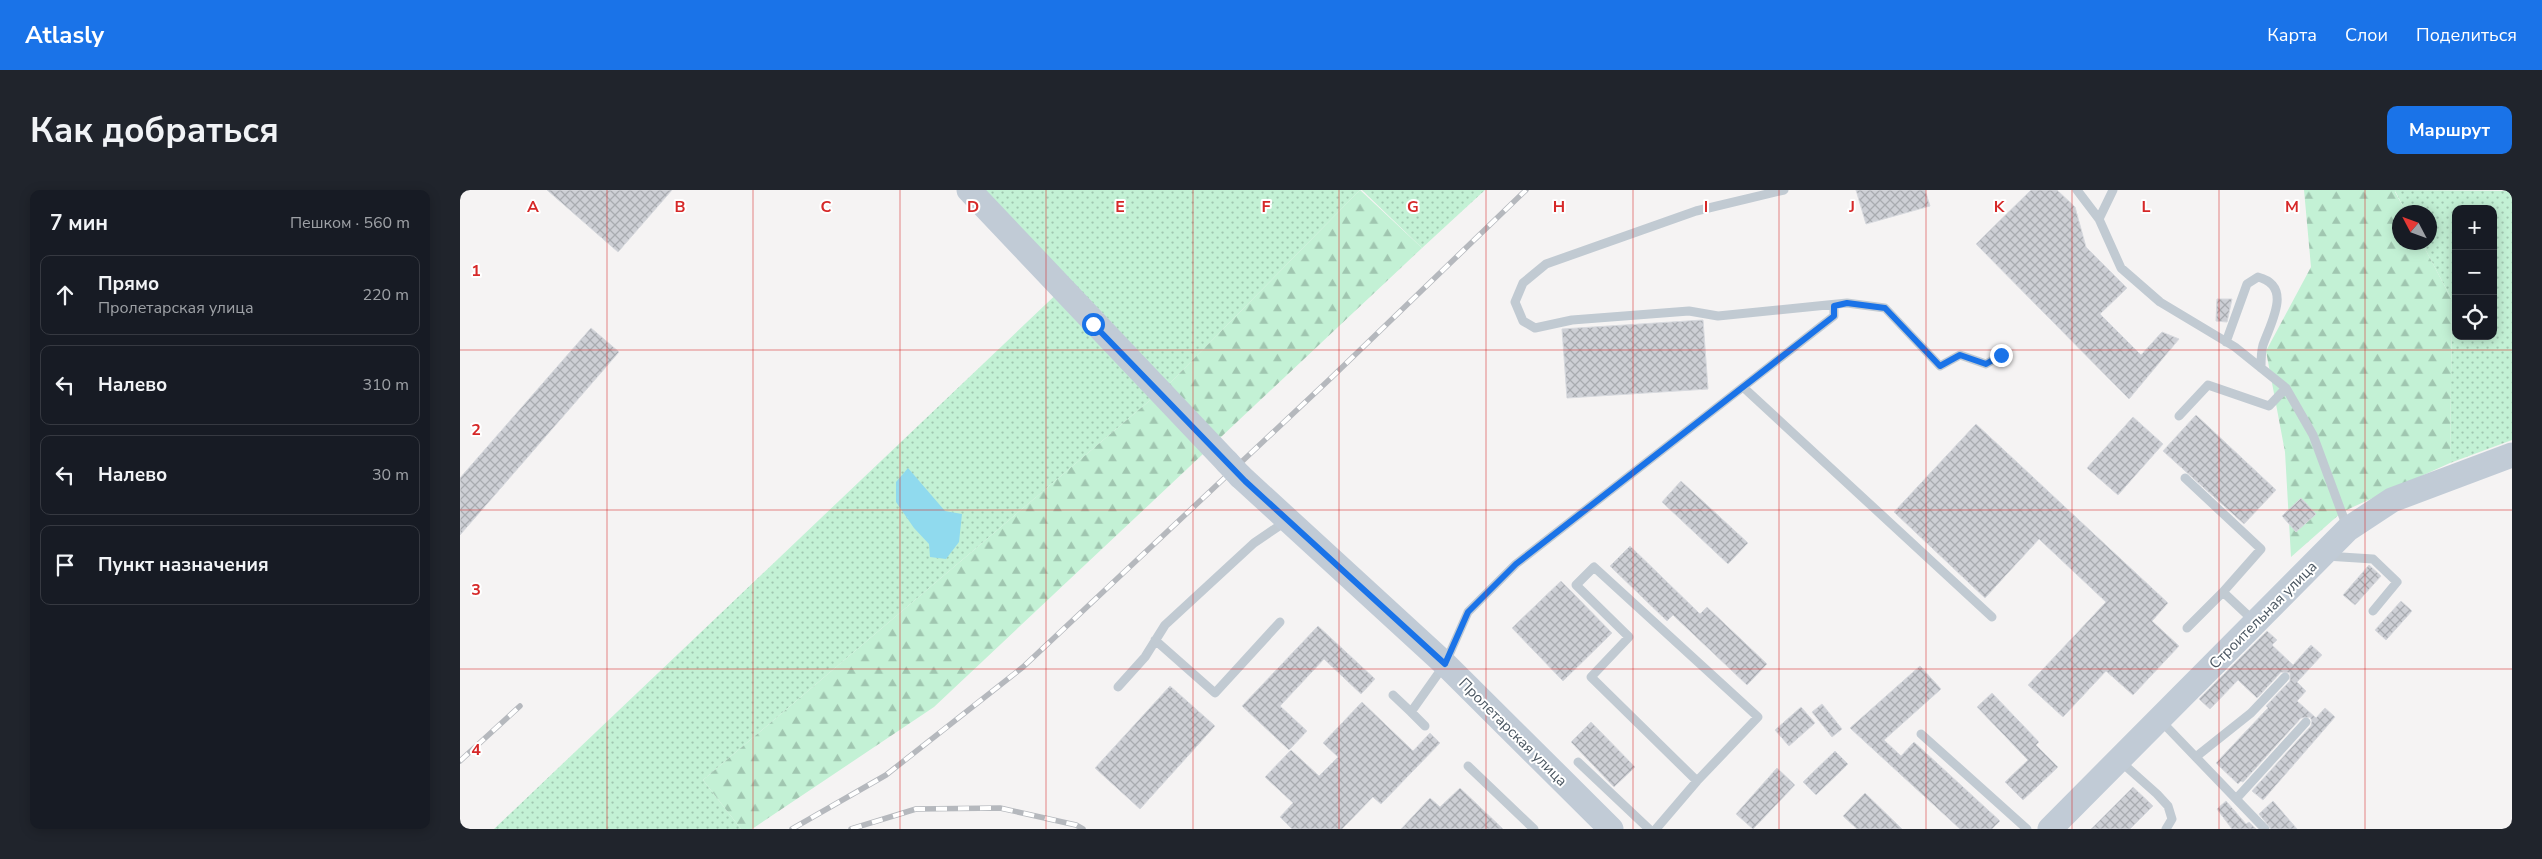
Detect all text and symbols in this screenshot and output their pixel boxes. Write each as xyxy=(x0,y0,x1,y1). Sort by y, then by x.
text: Atlasly xyxy=(25,19,104,51)
text: Карта xyxy=(2267,23,2317,47)
text: Слои xyxy=(2345,23,2388,47)
text: Поделиться xyxy=(2416,23,2517,47)
button: Маршрут xyxy=(2387,106,2512,154)
text: Как добраться xyxy=(30,107,279,154)
text: A xyxy=(527,196,539,218)
text: B xyxy=(674,196,686,218)
text: C xyxy=(821,196,832,218)
text: D xyxy=(967,196,979,218)
text: E xyxy=(1115,196,1125,218)
text: F xyxy=(1262,196,1271,218)
text: G xyxy=(1407,196,1419,218)
text: H xyxy=(1553,196,1565,218)
text: I xyxy=(1704,196,1708,218)
text: J xyxy=(1848,196,1855,218)
text: K xyxy=(1994,196,2006,218)
text: L xyxy=(2142,196,2151,218)
text: M xyxy=(2285,196,2299,218)
north arrow xyxy=(2392,205,2437,250)
map controls xyxy=(2452,205,2497,340)
button: + xyxy=(2452,205,2497,250)
text: 7 мин xyxy=(50,209,108,237)
text: Пешком · 560 m xyxy=(290,212,410,234)
button: − xyxy=(2452,250,2497,295)
text: 1 xyxy=(471,260,481,282)
text: Прямо xyxy=(98,271,159,297)
icon: ahead xyxy=(51,281,79,309)
text: 220 m xyxy=(362,284,409,306)
button: locate xyxy=(2452,295,2497,340)
text: Пролетарская улица xyxy=(98,297,254,319)
route start xyxy=(1082,313,1105,336)
route end xyxy=(1990,344,2013,367)
icon: left xyxy=(51,371,79,399)
text: Налево xyxy=(98,372,167,398)
text: 310 m xyxy=(362,374,409,396)
text: 2 xyxy=(471,419,481,441)
icon: left xyxy=(51,461,79,489)
text: Налево xyxy=(98,462,167,488)
text: 30 m xyxy=(372,464,409,486)
icon: arrive xyxy=(51,551,79,579)
text: Пункт назначения xyxy=(98,552,269,578)
street label: Строительная улица xyxy=(2205,557,2321,673)
text: 3 xyxy=(471,579,481,601)
street label: Пролетарская улица xyxy=(1454,673,1572,791)
text: 4 xyxy=(471,739,481,761)

